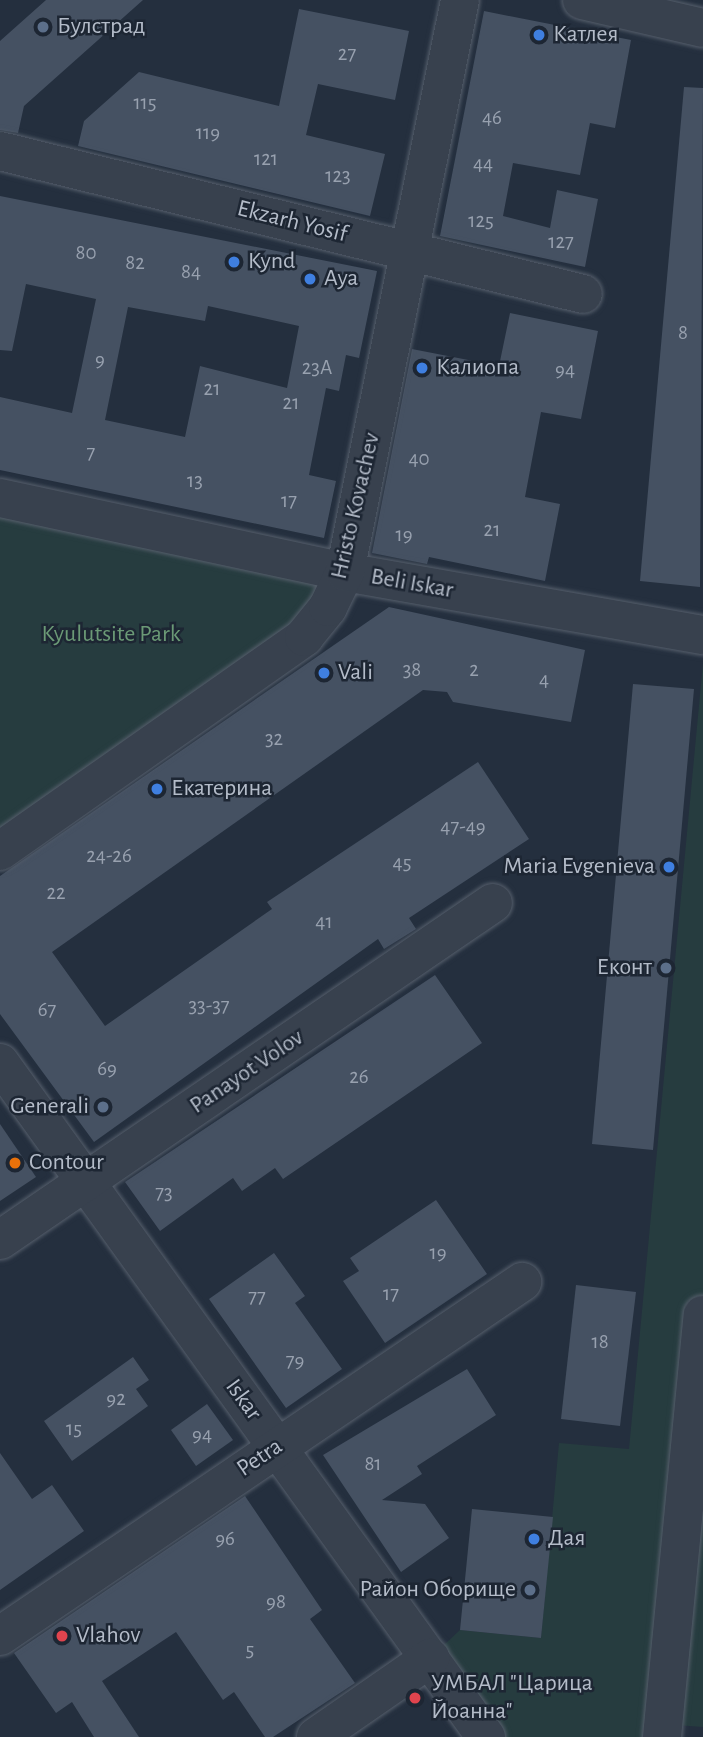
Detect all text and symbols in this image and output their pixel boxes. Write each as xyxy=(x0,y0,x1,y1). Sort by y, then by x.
place label: Булстрад xyxy=(57,13,145,41)
marker: Булстрад xyxy=(35,19,51,35)
place label: Катлея xyxy=(553,21,619,49)
marker: Катлея xyxy=(531,27,547,43)
house number: 27 xyxy=(338,41,356,67)
house number: 115 xyxy=(133,90,157,116)
house number: 46 xyxy=(482,105,502,131)
house number: 119 xyxy=(196,120,220,146)
house number: 121 xyxy=(254,146,278,172)
house number: 44 xyxy=(473,151,493,177)
house number: 123 xyxy=(325,163,351,189)
street label: Ekzarh Yosif xyxy=(234,194,350,250)
house number: 125 xyxy=(468,208,494,234)
house number: 127 xyxy=(548,229,574,255)
house number: 80 xyxy=(75,240,97,266)
place label: Kynd xyxy=(248,248,296,276)
house number: 82 xyxy=(125,250,145,276)
marker: Kynd xyxy=(226,254,242,270)
house number: 84 xyxy=(181,259,201,285)
place label: Aya xyxy=(324,265,358,293)
marker: Aya xyxy=(302,271,318,287)
house number: 8 xyxy=(678,320,688,346)
house number: 9 xyxy=(95,347,105,373)
place label: Калиопа xyxy=(436,354,519,382)
house number: 23А xyxy=(302,355,332,381)
house number: 94 xyxy=(555,357,575,383)
marker: Калиопа xyxy=(414,360,430,376)
house number: 21 xyxy=(204,376,220,402)
house number: 21 xyxy=(283,390,299,416)
street label: Hristo Kovachev xyxy=(325,430,387,582)
house number: 7 xyxy=(87,440,95,466)
house number: 40 xyxy=(408,446,430,472)
house number: 13 xyxy=(187,468,203,494)
house number: 17 xyxy=(281,488,297,514)
house number: 21 xyxy=(484,517,500,543)
house number: 19 xyxy=(395,522,413,548)
street label: Beli Iskar xyxy=(368,563,456,605)
park label: Kyulutsite Park xyxy=(41,621,181,649)
house number: 38 xyxy=(403,657,421,683)
house number: 2 xyxy=(469,657,479,683)
place label: Vali xyxy=(338,659,373,687)
marker: Vali xyxy=(316,665,332,681)
house number: 4 xyxy=(539,667,549,693)
house number: 32 xyxy=(265,726,283,752)
place label: Екатерина xyxy=(171,775,272,803)
marker: Екатерина xyxy=(149,781,165,797)
house number: 47-49 xyxy=(440,814,486,840)
house number: 24-26 xyxy=(86,843,132,869)
house number: 45 xyxy=(393,850,411,876)
place label: Maria Evgenieva xyxy=(504,853,655,881)
marker: Maria Evgenieva xyxy=(661,859,677,875)
house number: 22 xyxy=(46,880,66,906)
house number: 41 xyxy=(315,909,333,935)
place label: Еконт xyxy=(596,954,652,982)
marker: Еконт xyxy=(658,960,674,976)
house number: 33-37 xyxy=(188,993,230,1019)
house number: 67 xyxy=(38,997,56,1023)
street label: Panayot Volov xyxy=(185,1023,309,1121)
house number: 69 xyxy=(97,1056,117,1082)
house number: 26 xyxy=(349,1064,369,1090)
place label: Generali xyxy=(10,1093,89,1121)
marker: Generali xyxy=(95,1099,111,1115)
place label: Contour xyxy=(29,1149,104,1177)
marker: Contour xyxy=(7,1155,23,1171)
house number: 73 xyxy=(155,1180,173,1206)
house number: 19 xyxy=(429,1240,447,1266)
house number: 17 xyxy=(383,1281,399,1307)
house number: 77 xyxy=(248,1284,266,1310)
house number: 18 xyxy=(591,1329,609,1355)
house number: 79 xyxy=(286,1348,304,1374)
street label: Iskar xyxy=(218,1374,268,1426)
house number: 92 xyxy=(106,1386,126,1412)
house number: 15 xyxy=(66,1416,82,1442)
house number: 94 xyxy=(192,1422,212,1448)
street label: Petra xyxy=(232,1432,288,1484)
house number: 81 xyxy=(364,1451,382,1477)
place label: Дая xyxy=(548,1525,585,1553)
house number: 96 xyxy=(215,1526,235,1552)
marker: Дая xyxy=(526,1531,542,1547)
place label: Район Оборище xyxy=(359,1576,516,1604)
marker: Район Оборище xyxy=(522,1582,538,1598)
house number: 98 xyxy=(266,1589,286,1615)
place label: Vlahov xyxy=(76,1622,140,1650)
marker: Vlahov xyxy=(54,1628,70,1644)
house number: 5 xyxy=(246,1637,254,1663)
place label: УМБАЛ "Царица Йоанна" xyxy=(431,1670,593,1726)
marker: УМБАЛ "Царица Йоанна" xyxy=(405,1688,425,1708)

